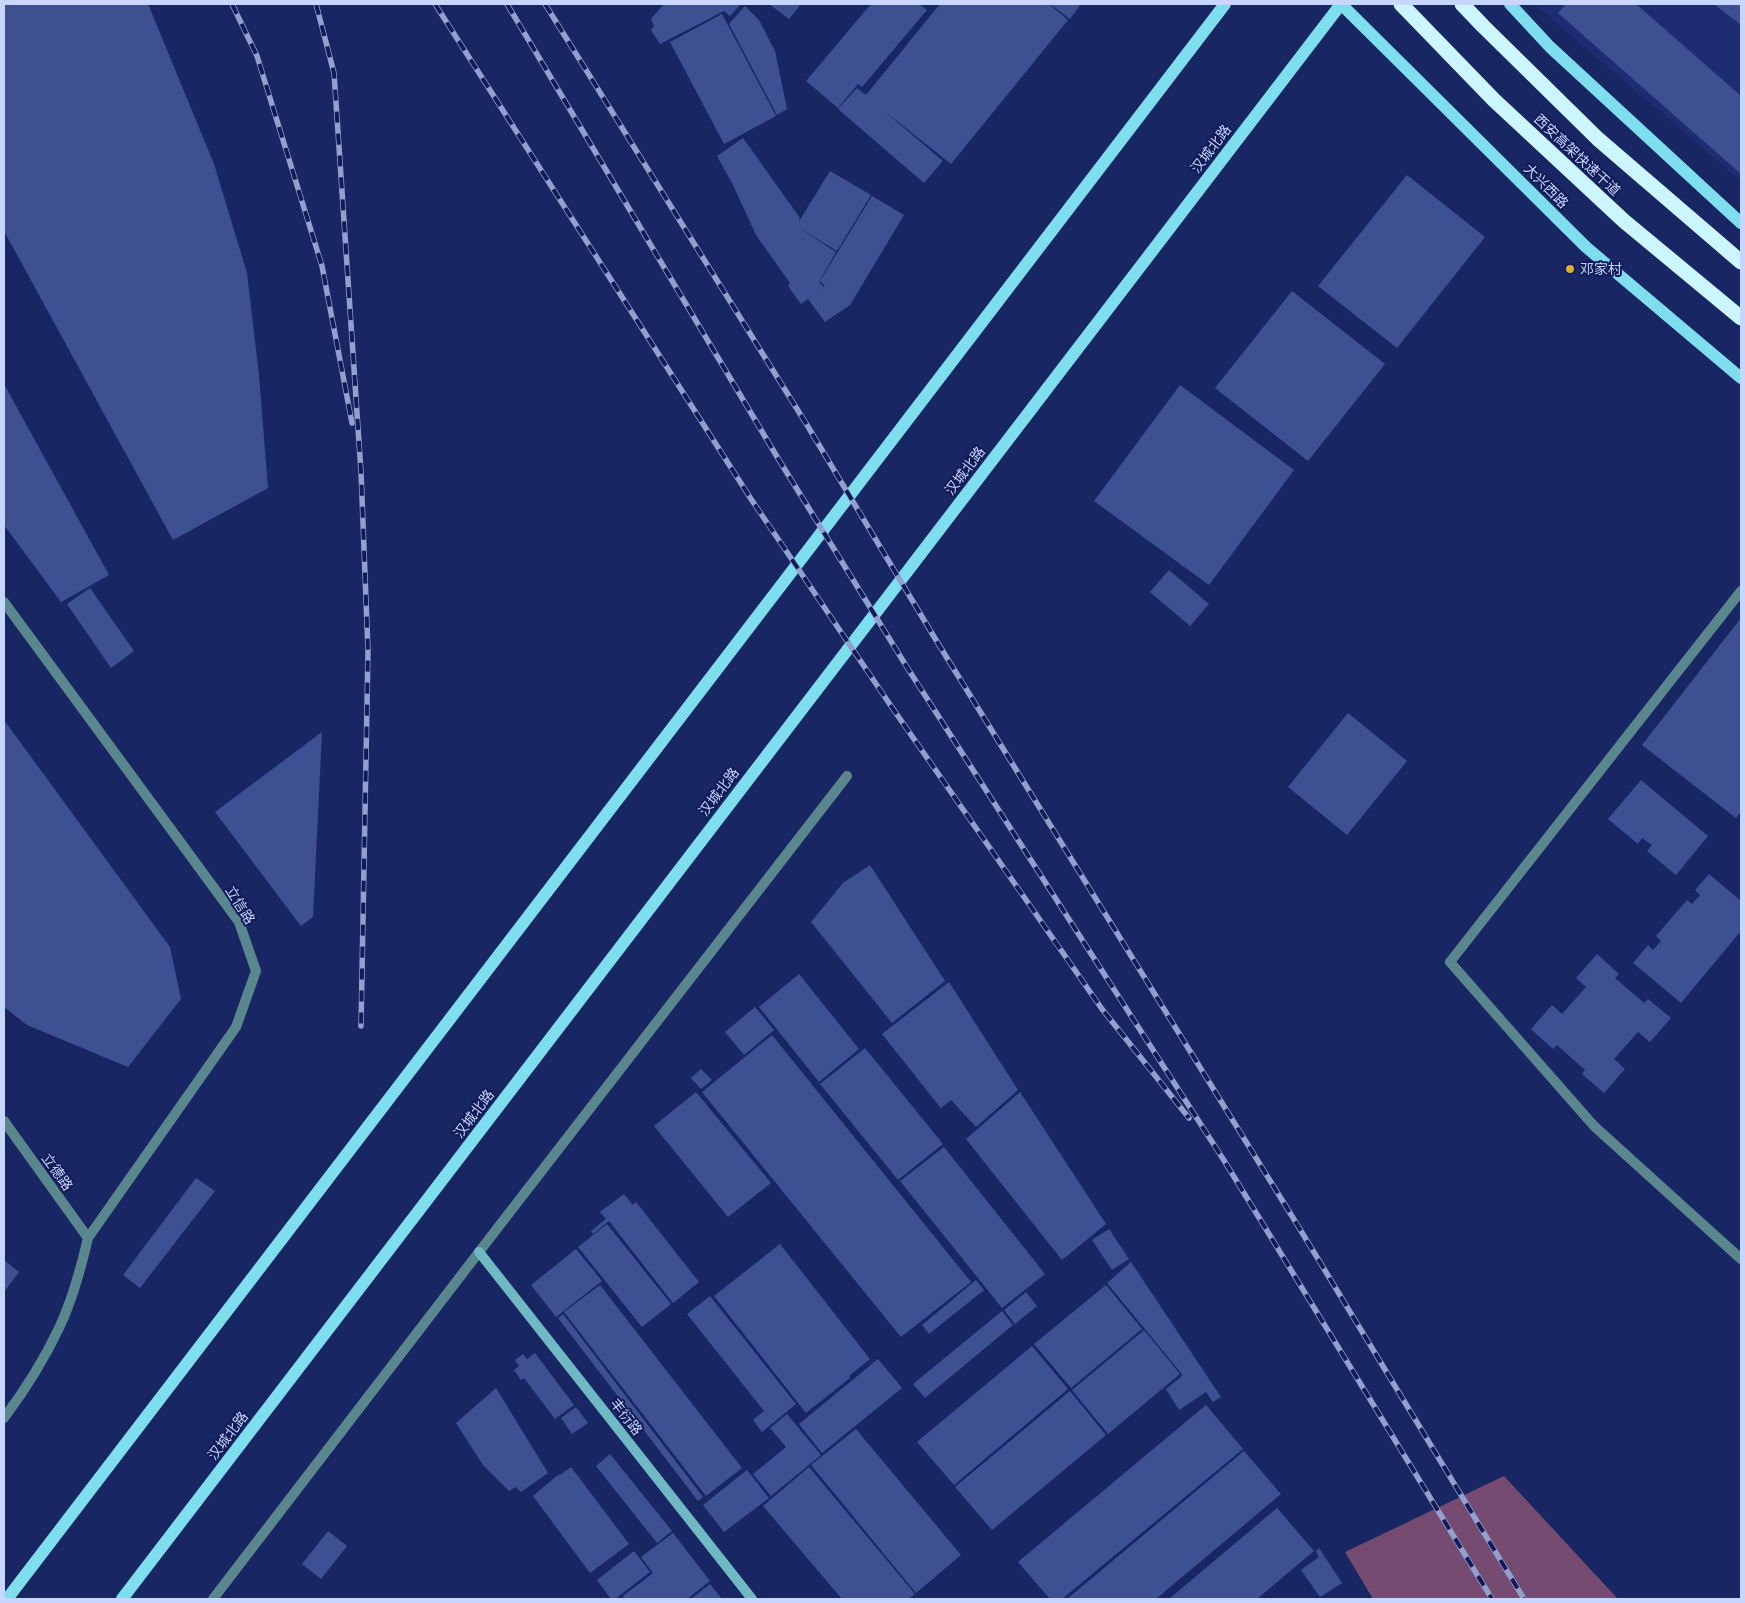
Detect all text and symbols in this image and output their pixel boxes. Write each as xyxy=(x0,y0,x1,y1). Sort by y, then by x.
street label: 西安高架快速干道 xyxy=(1530,111,1624,199)
street label: 汉城北路 xyxy=(1187,122,1235,176)
street label: 大兴西路 xyxy=(1520,160,1572,212)
place label: 邓家村 xyxy=(1580,261,1622,277)
marker: 邓家村 xyxy=(1564,263,1576,275)
street label: 汉城北路 xyxy=(941,444,989,498)
street label: 汉城北路 xyxy=(695,765,743,819)
street label: 立信路 xyxy=(222,883,258,927)
street label: 汉城北路 xyxy=(450,1087,498,1141)
street label: 立德路 xyxy=(38,1150,76,1194)
street label: 丰衍路 xyxy=(606,1395,646,1439)
street label: 汉城北路 xyxy=(204,1409,252,1463)

